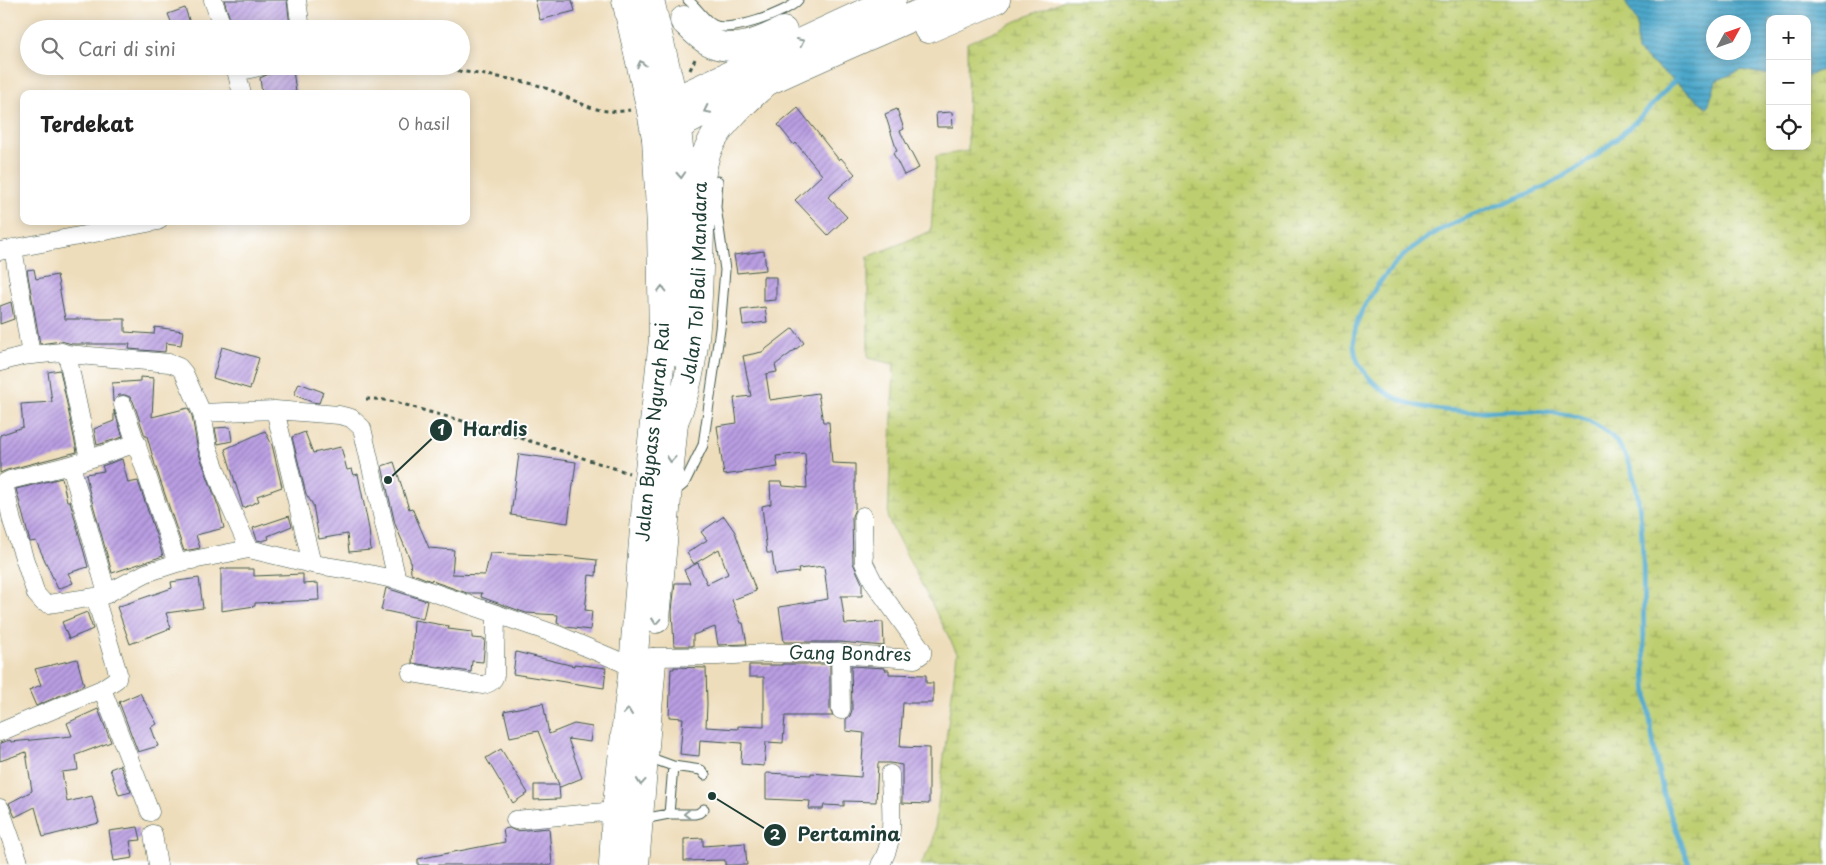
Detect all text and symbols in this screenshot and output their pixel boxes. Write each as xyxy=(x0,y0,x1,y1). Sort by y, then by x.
north arrow xyxy=(1706,15,1751,60)
map controls xyxy=(1766,15,1811,150)
button: + xyxy=(1766,15,1811,60)
search box xyxy=(20,20,470,75)
icon: search xyxy=(38,34,66,62)
text: Cari di sini xyxy=(78,34,176,62)
one-way arrow xyxy=(796,38,805,49)
one-way arrow xyxy=(636,59,647,68)
button: − xyxy=(1766,60,1811,105)
one-way arrow xyxy=(703,104,712,114)
button: locate xyxy=(1766,105,1811,150)
text: Terdekat xyxy=(40,107,134,139)
text: 0 hasil xyxy=(398,111,450,135)
one-way arrow xyxy=(675,171,686,179)
street label: Jalan Tol Bali Mandara xyxy=(672,180,713,386)
one-way arrow xyxy=(657,285,667,292)
street label: Jalan Bypass Ngurah Rai xyxy=(628,322,675,543)
callout: Hardis xyxy=(428,413,538,447)
text: Hardis xyxy=(463,414,527,442)
text: 1 xyxy=(437,417,445,440)
one-way arrow xyxy=(666,455,677,463)
one-way arrow xyxy=(651,617,662,625)
street label: Gang Bondres xyxy=(789,638,912,667)
one-way arrow xyxy=(622,708,633,716)
one-way arrow xyxy=(636,779,647,787)
one-way arrow xyxy=(683,809,691,819)
callout: Pertamina xyxy=(762,818,910,852)
text: Pertamina xyxy=(798,819,900,847)
text: 2 xyxy=(770,822,781,845)

